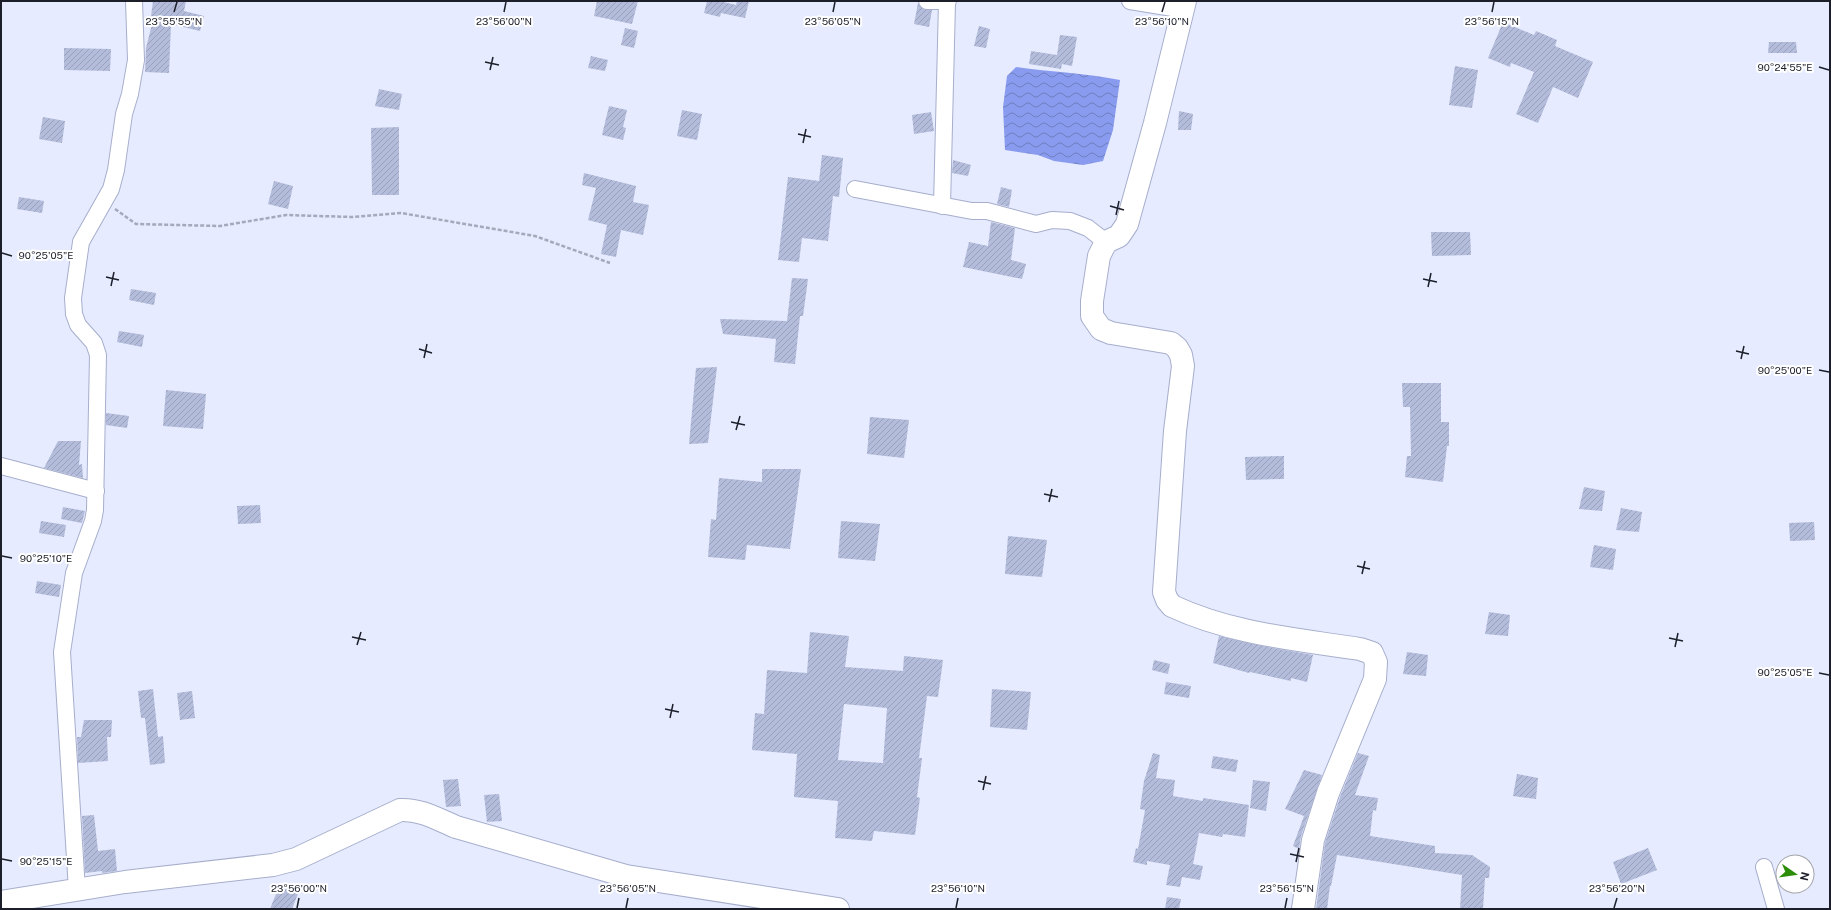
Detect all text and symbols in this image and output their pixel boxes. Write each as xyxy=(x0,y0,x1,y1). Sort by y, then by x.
text: 23°55'55"N xyxy=(146,15,202,27)
text: 23°56'00"N xyxy=(476,15,532,27)
text: 23°56'05"N xyxy=(805,15,861,27)
text: 23°56'10"N xyxy=(1135,15,1189,27)
text: 23°56'15"N xyxy=(1465,15,1519,27)
text: 90°24'55"E xyxy=(1758,61,1812,73)
text: 90°25'05"E xyxy=(19,249,73,261)
text: 90°25'00"E xyxy=(1758,364,1812,376)
text: 90°25'10"E xyxy=(20,552,72,564)
text: 90°25'05"E xyxy=(1758,666,1812,678)
north arrow xyxy=(1775,854,1815,894)
text: 90°25'15"E xyxy=(20,855,72,867)
text: N xyxy=(1798,871,1812,882)
text: 23°56'00"N xyxy=(271,882,327,894)
text: 23°56'05"N xyxy=(600,882,656,894)
text: 23°56'10"N xyxy=(931,882,985,894)
text: 23°56'15"N xyxy=(1260,882,1314,894)
text: 23°56'20"N xyxy=(1589,882,1645,894)

